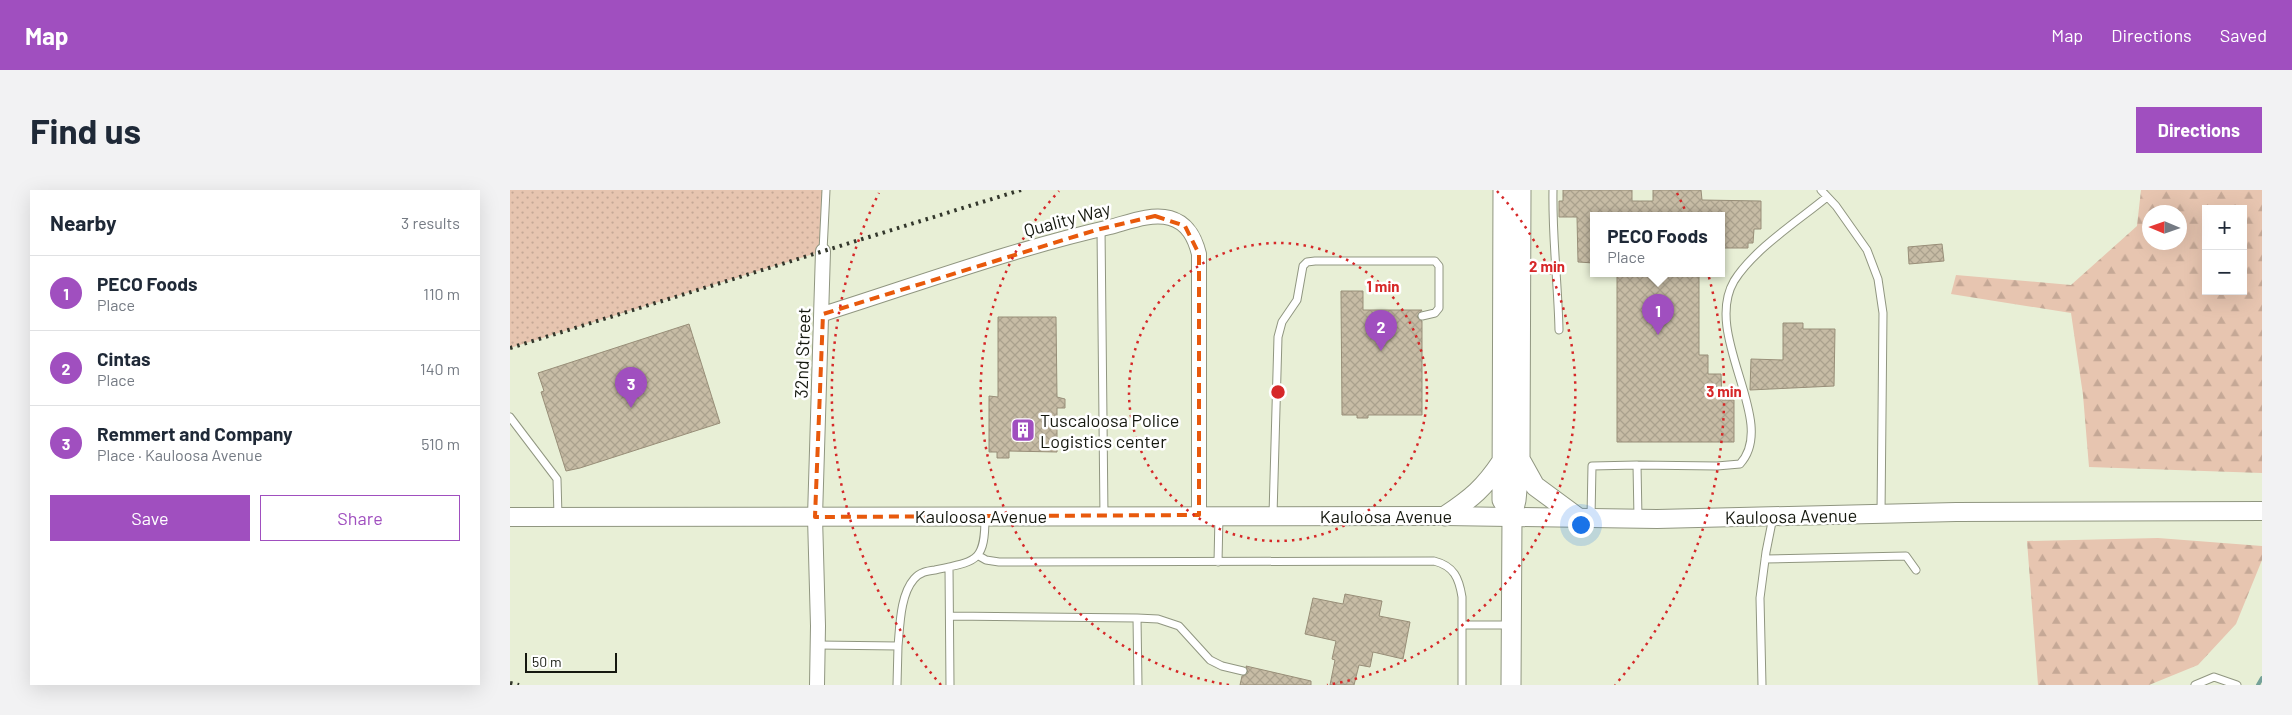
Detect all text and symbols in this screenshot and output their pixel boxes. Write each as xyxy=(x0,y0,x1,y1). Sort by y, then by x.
text: Map xyxy=(25,21,68,50)
text: Map xyxy=(2051,24,2083,46)
text: Directions xyxy=(2111,24,2192,46)
text: Saved xyxy=(2220,24,2267,46)
button: Directions xyxy=(2136,107,2262,153)
text: Find us xyxy=(30,109,141,151)
street label: Quality Way xyxy=(1021,197,1113,241)
north arrow xyxy=(2142,205,2187,250)
map controls xyxy=(2202,205,2247,295)
button: + xyxy=(2202,205,2247,250)
text: Nearby xyxy=(50,210,116,235)
popup xyxy=(1590,212,1725,277)
text: 3 results xyxy=(401,213,460,232)
text: PECO Foods xyxy=(1607,224,1708,247)
text: Place xyxy=(1607,247,1645,266)
button: − xyxy=(2202,250,2247,295)
text: 2 min xyxy=(1529,257,1565,275)
text: PECO Foods xyxy=(97,272,198,295)
text: 1 min xyxy=(1367,277,1399,295)
text: 1 xyxy=(63,284,69,303)
text: 110 m xyxy=(423,284,460,303)
pin: 1 xyxy=(1642,294,1674,335)
text: Place xyxy=(97,295,135,314)
street label: 32nd Street xyxy=(789,307,815,399)
pin: 2 xyxy=(1365,310,1397,351)
text: Cintas xyxy=(97,347,151,370)
text: 2 xyxy=(62,359,70,378)
text: 140 m xyxy=(420,359,460,378)
pin: 3 xyxy=(615,367,647,408)
text: Place xyxy=(97,370,135,389)
text: 3 min xyxy=(1706,382,1742,400)
centre of rings xyxy=(1269,383,1287,401)
place label: Tuscaloosa Police Logistics center xyxy=(1040,409,1179,452)
building icon: Tuscaloosa Police Logistics center xyxy=(1010,417,1036,443)
text: Remmert and Company xyxy=(97,422,293,445)
text: 3 xyxy=(62,434,70,453)
text: 510 m xyxy=(421,434,460,453)
text: Place · Kauloosa Avenue xyxy=(97,445,262,464)
button: Save xyxy=(50,495,250,541)
button: Share xyxy=(260,495,460,541)
street label: Kauloosa Avenue xyxy=(1725,504,1857,528)
street label: Kauloosa Avenue xyxy=(915,505,1047,527)
street label: Kauloosa Avenue xyxy=(1320,505,1452,527)
your location xyxy=(1568,512,1594,538)
scale bar xyxy=(525,650,618,673)
text: 50 m xyxy=(532,653,561,670)

